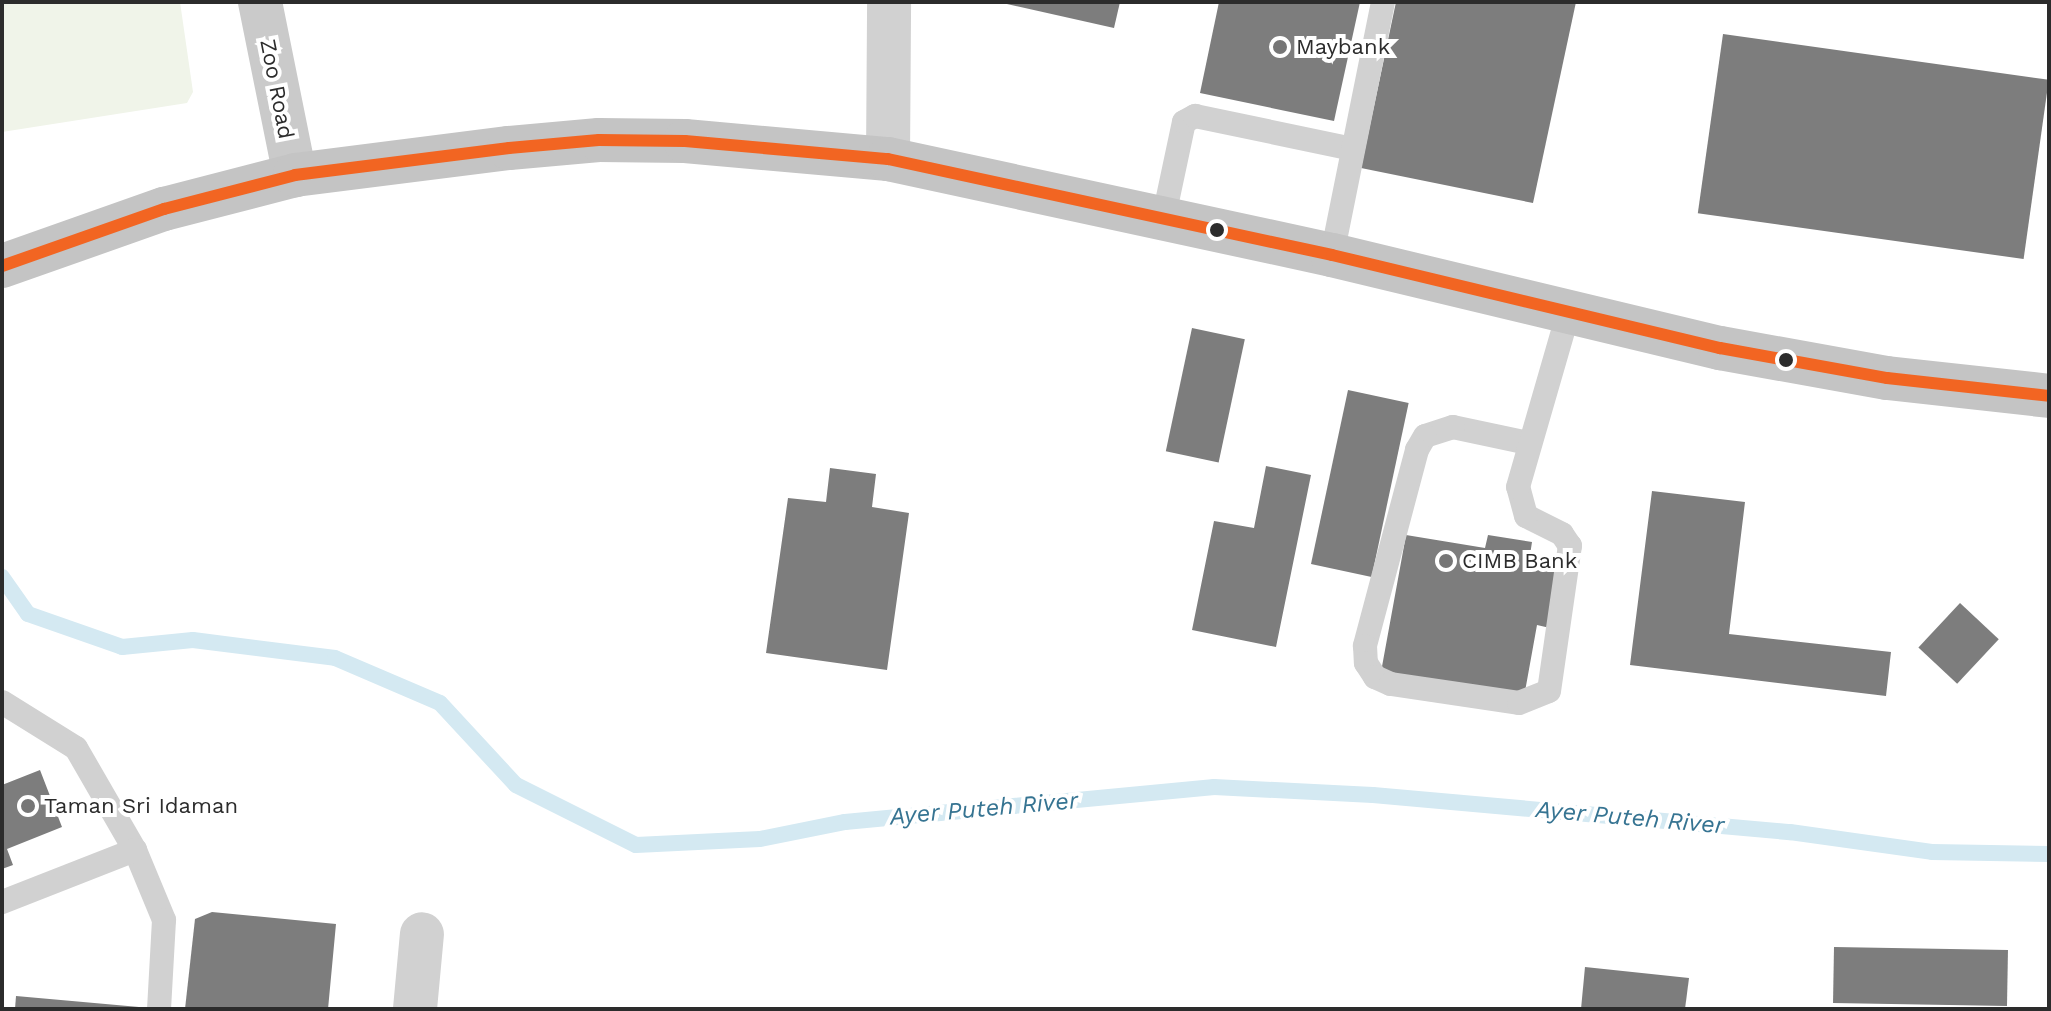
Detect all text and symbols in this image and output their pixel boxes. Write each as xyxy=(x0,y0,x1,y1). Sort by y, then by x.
place label: Maybank xyxy=(1296,34,1390,60)
street label: Zoo Road xyxy=(254,37,300,141)
marker: Maybank xyxy=(1271,38,1289,56)
unlabelled marker xyxy=(1209,222,1225,238)
unlabelled marker xyxy=(1778,352,1794,368)
place label: CIMB Bank xyxy=(1462,548,1577,574)
marker: CIMB Bank xyxy=(1437,552,1455,570)
water label: Ayer Puteh River xyxy=(888,786,1080,832)
place label: Taman Sri Idaman xyxy=(44,793,238,819)
water label: Ayer Puteh River xyxy=(1534,795,1726,841)
marker: Taman Sri Idaman xyxy=(19,797,37,815)

